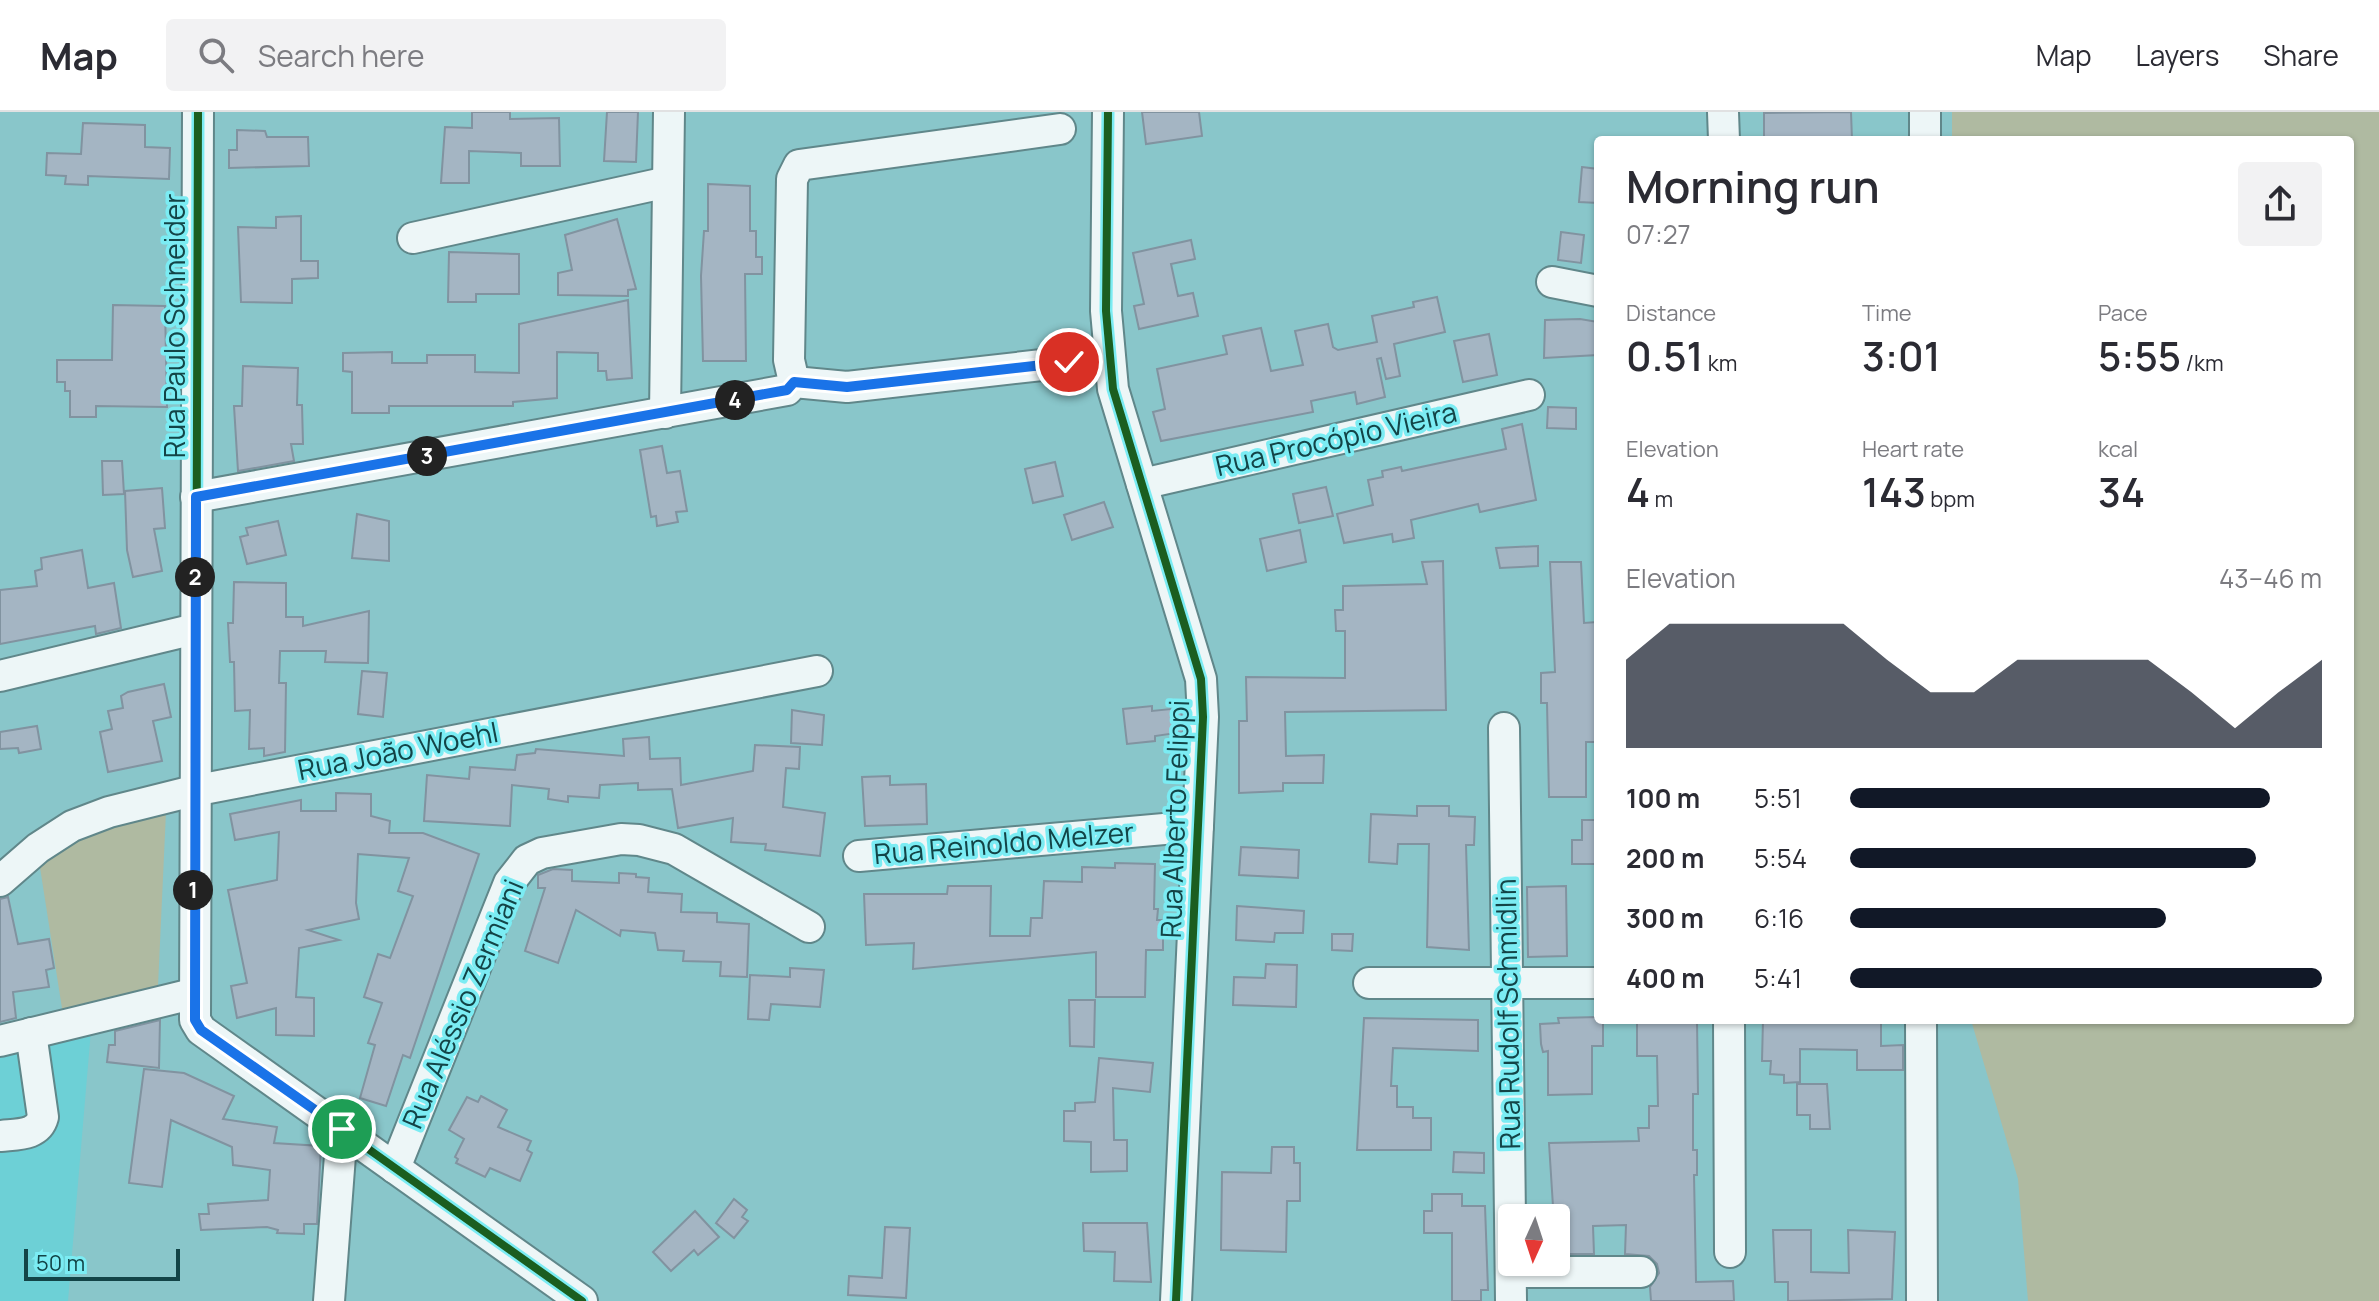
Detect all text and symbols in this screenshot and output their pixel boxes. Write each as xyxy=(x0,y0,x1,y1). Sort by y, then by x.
search box xyxy=(166,19,726,91)
text: Map xyxy=(40,29,118,81)
icon: search xyxy=(194,33,238,77)
text: Search here xyxy=(258,35,425,76)
text: Map xyxy=(2036,36,2092,74)
text: Layers xyxy=(2136,36,2219,74)
text: Share xyxy=(2263,36,2339,74)
text: Morning run xyxy=(1626,156,1880,216)
button: share xyxy=(2238,162,2322,246)
street label: Rua Paulo Schneider xyxy=(155,194,193,458)
text: 07:27 xyxy=(1626,216,1691,252)
text: Distance xyxy=(1626,298,1716,328)
text: Time xyxy=(1862,298,1912,328)
text: Pace xyxy=(2098,298,2148,328)
pin xyxy=(1035,328,1103,396)
text: 0.51 xyxy=(1626,328,1703,383)
text: 3:01 xyxy=(1862,328,1941,383)
text: 5:55 xyxy=(2098,328,2181,383)
icon: check xyxy=(1047,340,1091,384)
text: km xyxy=(1703,348,1737,378)
text: /km xyxy=(2181,348,2224,378)
pin: 4 xyxy=(715,380,755,420)
text: 4 xyxy=(728,385,742,415)
street label: Rua Procópio Vieira xyxy=(1211,392,1460,484)
text: Elevation xyxy=(1626,434,1719,464)
text: Heart rate xyxy=(1862,434,1964,464)
text: kcal xyxy=(2098,434,2138,464)
pin: 3 xyxy=(407,436,447,476)
text: 3 xyxy=(421,441,433,471)
text: 4 xyxy=(1626,464,1650,519)
text: 143 xyxy=(1862,464,1926,519)
text: 34 xyxy=(2098,464,2145,519)
text: m xyxy=(1650,484,1673,514)
text: bpm xyxy=(1926,484,1975,514)
pin: 2 xyxy=(175,557,215,597)
text: Elevation xyxy=(1626,560,1736,596)
text: 43–46 m xyxy=(2219,560,2322,596)
text: 2 xyxy=(188,562,202,592)
street label: Rua Alberto Felippi xyxy=(1151,699,1197,939)
street label: Rua João Woehl xyxy=(294,712,501,788)
text: 100 m xyxy=(1626,780,1700,816)
text: 5:51 xyxy=(1754,780,1802,816)
street label: Rua Reinoldo Melzer xyxy=(872,812,1136,872)
text: 200 m xyxy=(1626,840,1704,876)
text: 5:54 xyxy=(1754,840,1807,876)
pin: 1 xyxy=(173,870,213,910)
street label: Rua Aléssio Zermiani xyxy=(392,873,532,1134)
text: 1 xyxy=(188,875,198,905)
street label: Rua Rudolf Schmidlin xyxy=(1486,878,1528,1150)
text: 300 m xyxy=(1626,900,1704,936)
text: 6:16 xyxy=(1754,900,1804,936)
text: 400 m xyxy=(1626,960,1705,996)
text: 5:41 xyxy=(1754,960,1802,996)
pin xyxy=(308,1095,376,1163)
icon: arrive xyxy=(320,1107,364,1151)
north arrow xyxy=(1498,1204,1570,1276)
map controls xyxy=(1498,1204,1570,1276)
scale bar xyxy=(24,1245,180,1281)
text: 50 m xyxy=(36,1248,85,1278)

